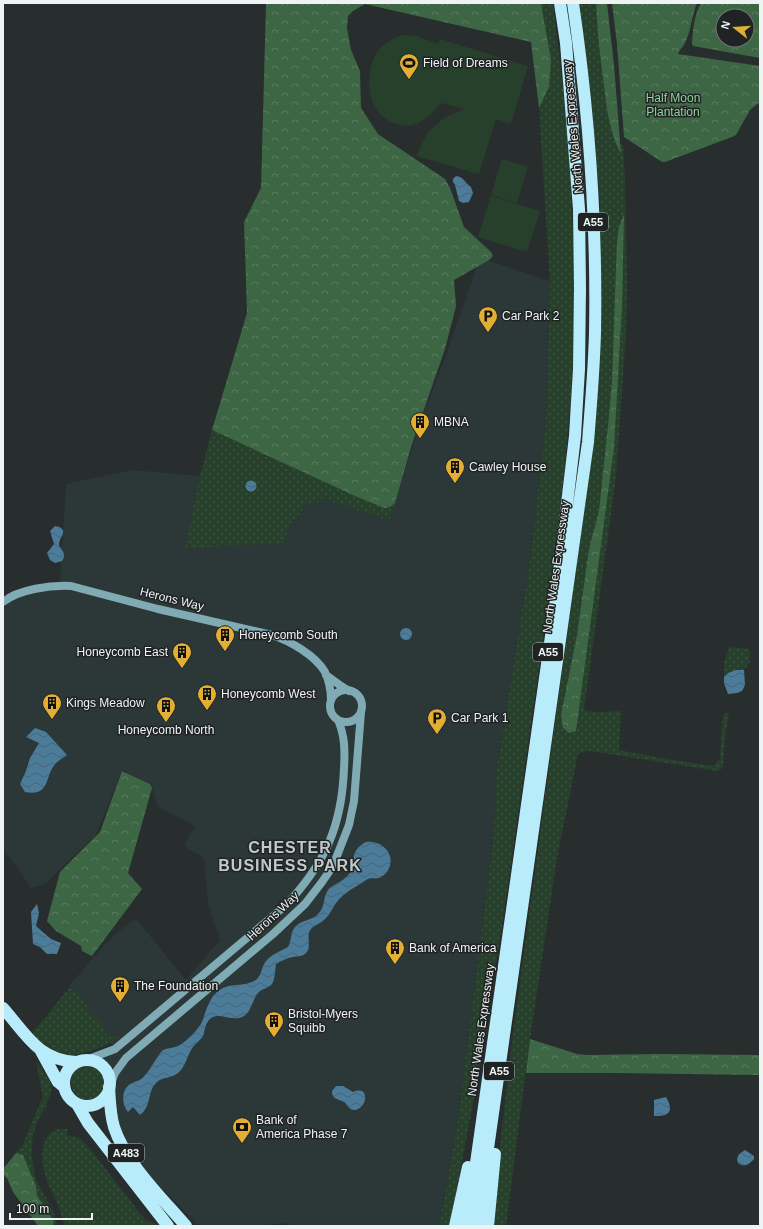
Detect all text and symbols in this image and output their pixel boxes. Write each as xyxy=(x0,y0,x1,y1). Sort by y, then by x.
north arrow xyxy=(715,8,755,48)
text: N xyxy=(719,19,732,31)
sports icon: Field of Dreams xyxy=(398,52,420,80)
place label: Field of Dreams xyxy=(423,56,508,70)
street label: North Wales Expressway xyxy=(560,60,586,194)
park label: Half Moon Plantation xyxy=(646,91,700,119)
road number: A55 xyxy=(578,213,608,231)
parking icon: Car Park 2 xyxy=(477,305,499,333)
place label: Car Park 2 xyxy=(502,309,560,323)
building icon: MBNA xyxy=(409,411,431,439)
place label: MBNA xyxy=(434,415,469,429)
building icon: Cawley House xyxy=(444,456,466,484)
place label: Cawley House xyxy=(469,460,547,474)
street label: North Wales Expressway xyxy=(540,500,572,634)
street label: Herons Way xyxy=(138,584,206,614)
building icon: Honeycomb South xyxy=(214,624,236,652)
place label: Honeycomb South xyxy=(239,628,338,642)
building icon: Honeycomb East xyxy=(171,641,193,669)
road number: A55 xyxy=(533,643,563,661)
place label: Honeycomb East xyxy=(77,645,169,659)
building icon: Honeycomb West xyxy=(196,683,218,711)
place label: Honeycomb West xyxy=(221,687,316,701)
building icon: Kings Meadow xyxy=(41,692,63,720)
building icon: Honeycomb North xyxy=(155,695,177,723)
place label: Kings Meadow xyxy=(66,696,145,710)
parking icon: Car Park 1 xyxy=(426,707,448,735)
place label: Car Park 1 xyxy=(451,711,509,725)
place label: Honeycomb North xyxy=(118,723,214,737)
district label: CHESTER BUSINESS PARK xyxy=(218,839,362,874)
street label: Herons Way xyxy=(244,889,302,943)
building icon: Bank of America xyxy=(384,937,406,965)
place label: Bank of America xyxy=(409,941,497,955)
street label: North Wales Expressway xyxy=(465,963,497,1097)
building icon: The Foundation xyxy=(109,975,131,1003)
place label: The Foundation xyxy=(134,979,218,993)
place label: Bristol-Myers Squibb xyxy=(288,1007,358,1035)
building icon: Bristol-Myers Squibb xyxy=(263,1010,285,1038)
road number: A55 xyxy=(484,1062,514,1080)
place label: Bank of America Phase 7 xyxy=(256,1113,348,1141)
bank icon: Bank of America Phase 7 xyxy=(231,1116,253,1144)
road number: A483 xyxy=(108,1144,144,1162)
scale bar xyxy=(10,1195,92,1221)
text: 100 m xyxy=(16,1202,49,1216)

